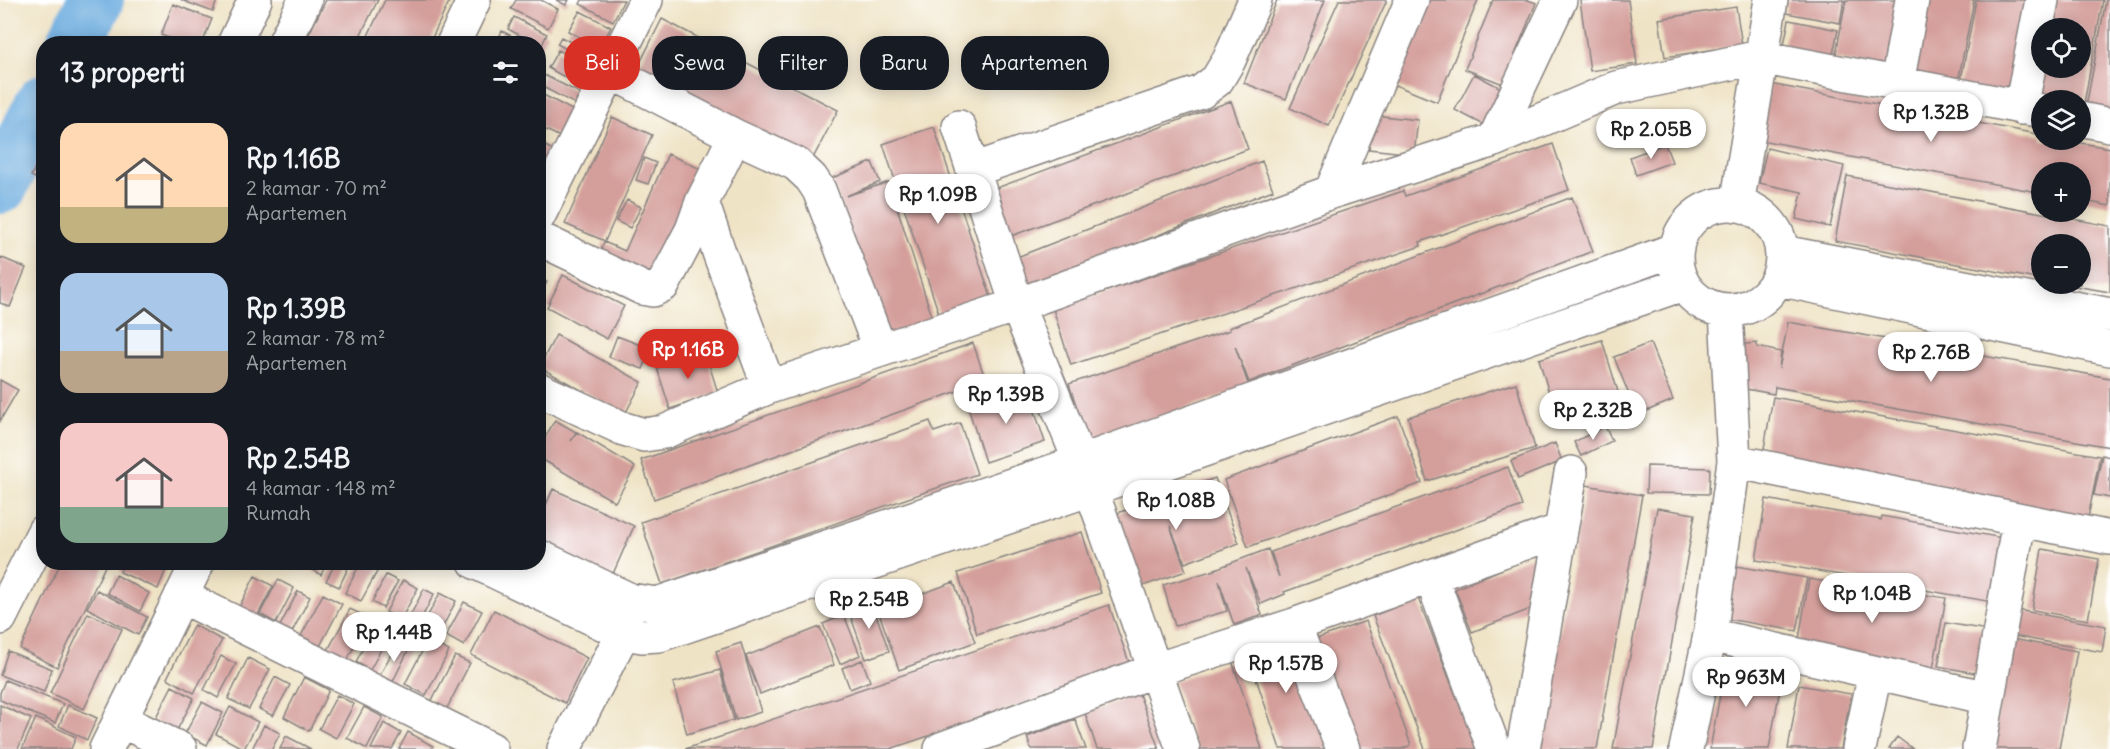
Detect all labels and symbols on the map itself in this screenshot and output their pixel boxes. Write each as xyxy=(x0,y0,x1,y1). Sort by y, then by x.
pin: Rp 1.32B xyxy=(1869,92,1993,143)
pin: Rp 2.05B xyxy=(1589,109,1713,160)
pin: Rp 1.09B xyxy=(876,174,1000,225)
pin: Rp 1.16B xyxy=(626,329,750,380)
pin: Rp 2.76B xyxy=(1869,332,1993,383)
pin: Rp 1.39B xyxy=(944,374,1068,425)
pin: Rp 2.32B xyxy=(1531,390,1655,441)
pin: Rp 1.08B xyxy=(1114,480,1238,531)
pin: Rp 1.04B xyxy=(1810,573,1934,624)
pin: Rp 2.54B xyxy=(807,579,931,630)
pin: Rp 1.44B xyxy=(332,612,456,663)
pin: Rp 1.57B xyxy=(1224,643,1348,694)
pin: Rp 963M xyxy=(1691,657,1801,708)

